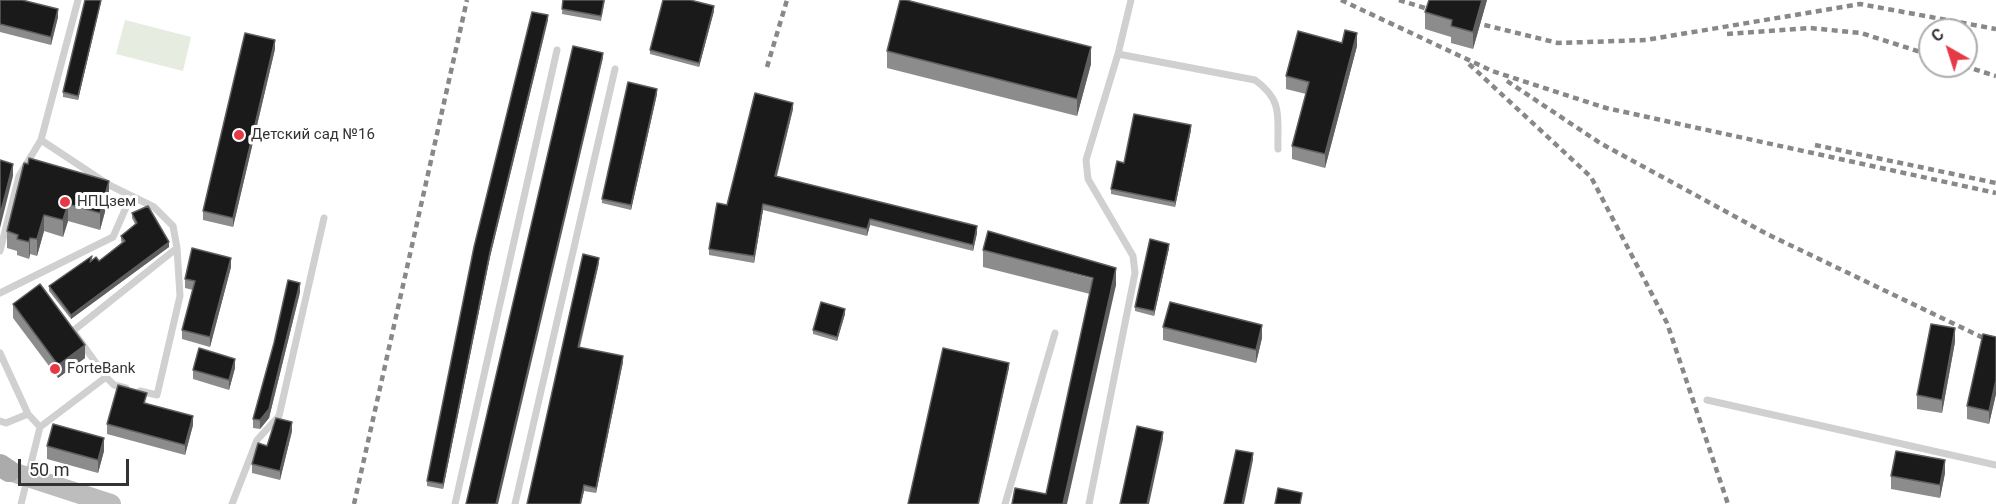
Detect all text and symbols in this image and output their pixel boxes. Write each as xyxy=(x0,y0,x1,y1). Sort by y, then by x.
north arrow xyxy=(1918,18,1978,78)
text: С xyxy=(1928,25,1948,46)
place label: Детский сад №16 xyxy=(251,126,375,144)
marker: Детский сад №16 xyxy=(232,128,246,142)
place label: НПЦзем xyxy=(77,193,136,211)
marker: НПЦзем xyxy=(58,195,72,209)
place label: ForteBank xyxy=(67,360,135,378)
marker: ForteBank xyxy=(48,362,62,376)
scale bar xyxy=(21,447,132,485)
text: 50 m xyxy=(29,459,69,480)

